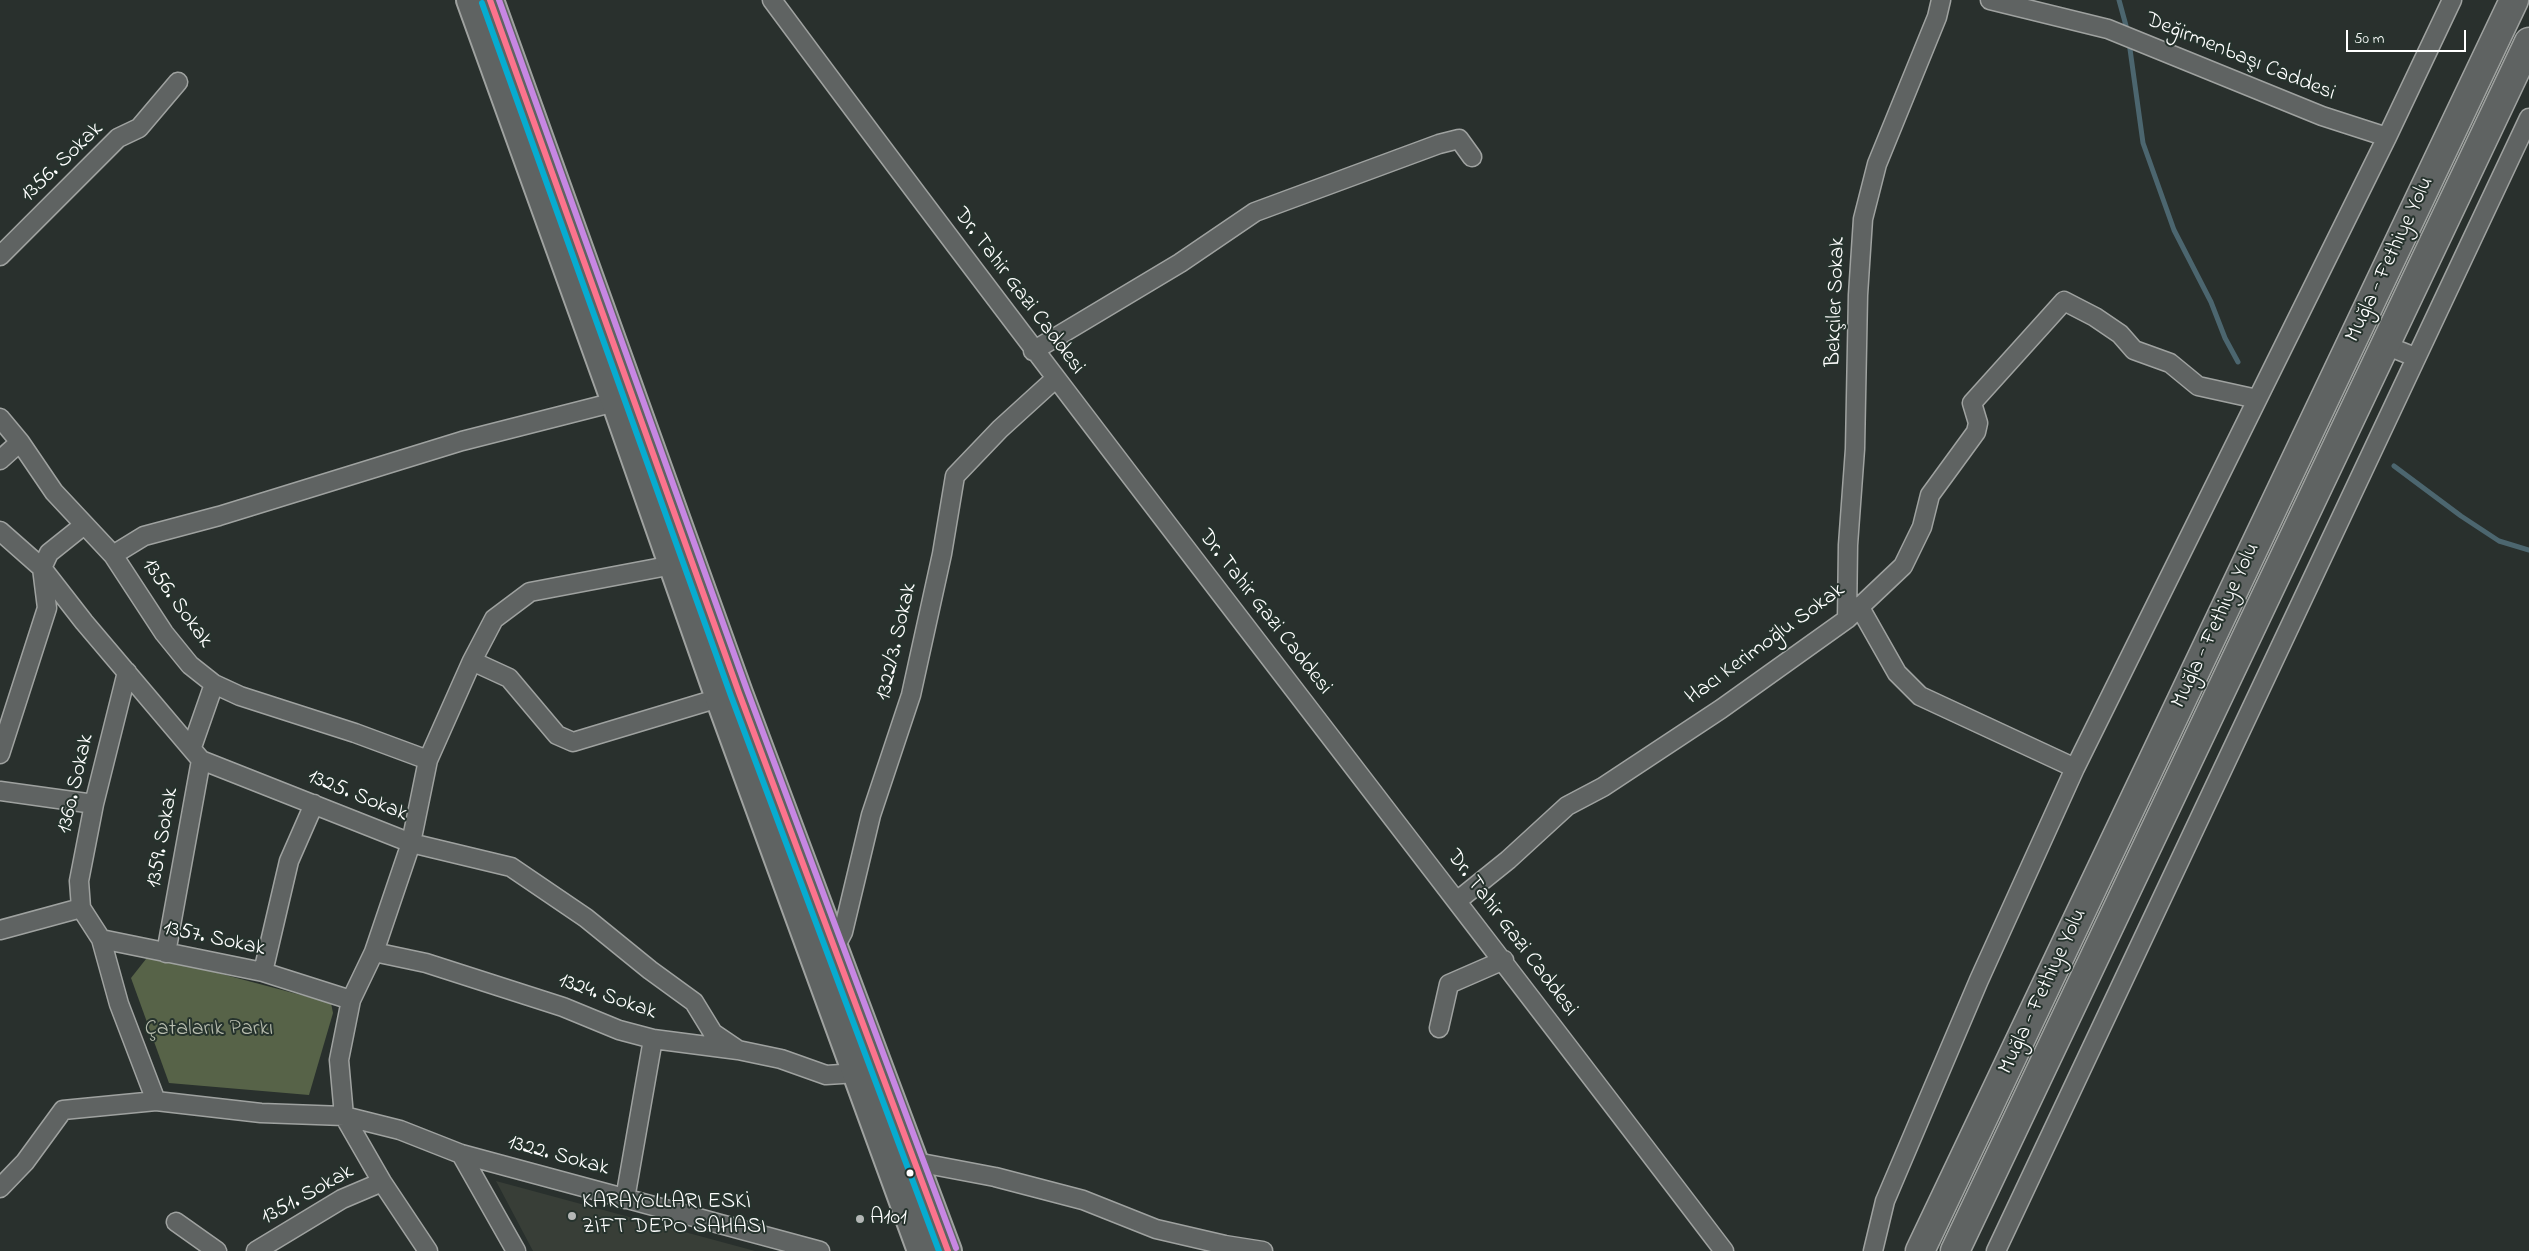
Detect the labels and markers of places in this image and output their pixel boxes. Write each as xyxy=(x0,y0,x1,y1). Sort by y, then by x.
unlabelled marker xyxy=(905,1168,915,1178)
place label: KARAYOLLARI ESKİ ZİFT DEPO SAHASI xyxy=(582,1190,766,1242)
place label: A101 xyxy=(870,1206,907,1232)
marker: KARAYOLLARI ESKİ ZİFT DEPO SAHASI xyxy=(566,1210,578,1222)
marker: A101 xyxy=(854,1213,866,1225)

